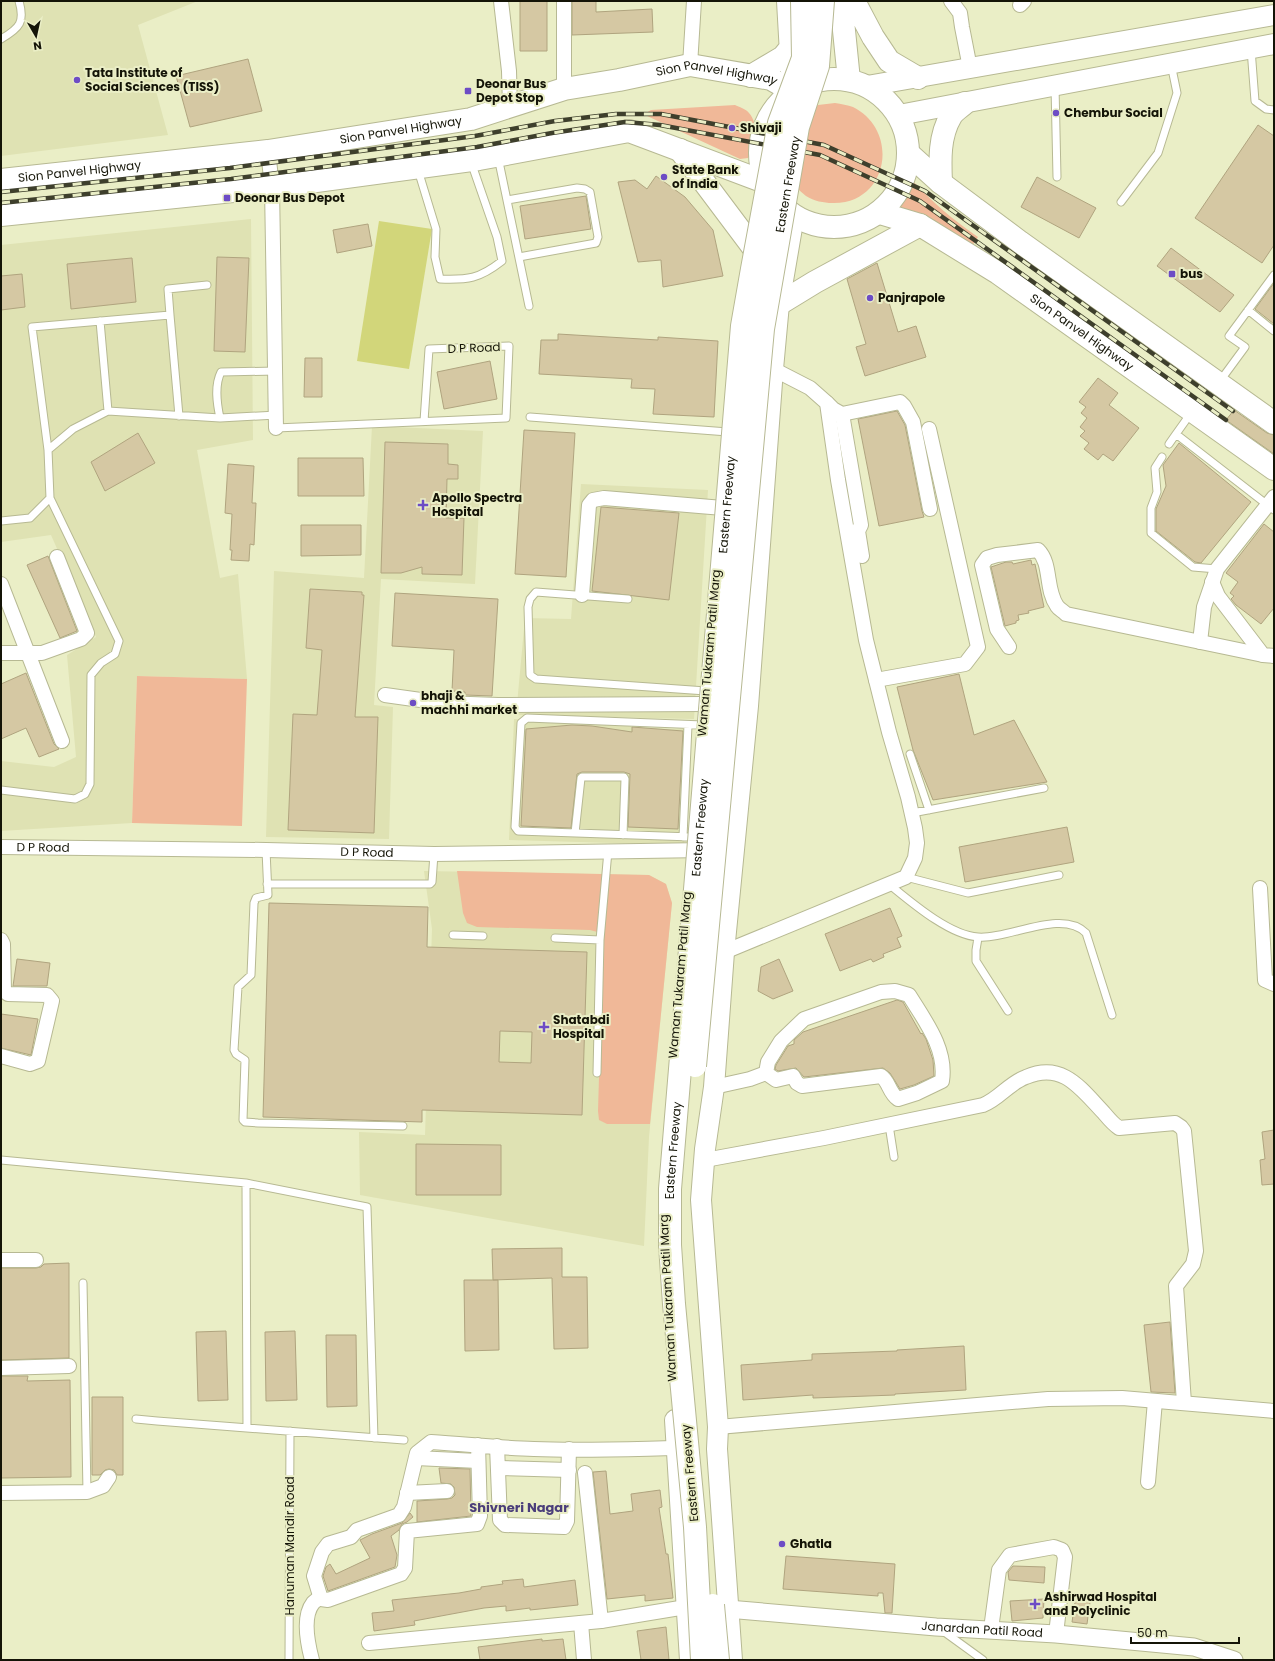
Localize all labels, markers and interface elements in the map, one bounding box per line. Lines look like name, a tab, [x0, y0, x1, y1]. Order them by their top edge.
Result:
north arrow	[16, 16, 56, 56]
text: N	[32, 37, 43, 54]
street label: Sion Panvel Highway	[654, 56, 781, 89]
place label: Tata Institute of Social Sciences (TISS)	[85, 64, 219, 95]
marker: Tata Institute of Social Sciences (TISS)	[72, 75, 82, 85]
place label: Deonar Bus Depot Stop	[476, 75, 547, 106]
marker: Deonar Bus Depot Stop	[463, 86, 473, 96]
place label: Chembur Social	[1064, 104, 1163, 121]
marker: Chembur Social	[1051, 108, 1061, 118]
street label: Sion Panvel Highway	[338, 112, 463, 148]
place label: Shivaji	[740, 119, 782, 136]
marker: Shivaji	[727, 123, 737, 133]
street label: Eastern Freeway	[771, 134, 804, 234]
street label: Sion Panvel Highway	[17, 156, 142, 186]
place label: State Bank of India	[672, 161, 739, 192]
marker: State Bank of India	[659, 172, 669, 182]
place label: Deonar Bus Depot	[235, 189, 345, 206]
marker: Deonar Bus Depot	[222, 193, 232, 203]
place label: bus	[1180, 265, 1203, 282]
marker: bus	[1167, 269, 1177, 279]
place label: Panjrapole	[878, 289, 946, 306]
street label: Sion Panvel Highway	[1027, 289, 1137, 375]
marker: Panjrapole	[865, 293, 875, 303]
street label: D P Road	[447, 338, 501, 357]
street label: Eastern Freeway	[714, 455, 739, 554]
place label: Apollo Spectra Hospital	[432, 489, 522, 520]
marker: Apollo Spectra Hospital	[417, 499, 429, 511]
street label: Waman Tukaram Patil Marg	[693, 569, 724, 737]
place label: bhaji & machhi market	[421, 687, 517, 718]
marker: bhaji & machhi market	[408, 698, 418, 708]
street label: Eastern Freeway	[687, 778, 712, 877]
street label: D P Road	[16, 838, 70, 856]
street label: D P Road	[340, 843, 394, 861]
street label: Waman Tukaram Patil Marg	[664, 891, 695, 1059]
place label: Shatabdi Hospital	[553, 1011, 609, 1042]
marker: Shatabdi Hospital	[538, 1021, 550, 1033]
street label: Eastern Freeway	[661, 1101, 685, 1199]
street label: Waman Tukaram Patil Marg	[655, 1214, 680, 1382]
street label: Eastern Freeway	[677, 1423, 702, 1523]
street label: Hanuman Mandir Road	[281, 1476, 298, 1616]
district label: Shivneri Nagar	[469, 1498, 569, 1517]
place label: Ghatla	[790, 1535, 832, 1552]
marker: Ghatla	[777, 1539, 787, 1549]
place label: Ashirwad Hospital and Polyclinic	[1044, 1588, 1157, 1619]
marker: Ashirwad Hospital and Polyclinic	[1029, 1598, 1041, 1610]
street label: Janardan Patil Road	[921, 1617, 1043, 1641]
scale bar	[1131, 1619, 1239, 1645]
text: 50 m	[1137, 1624, 1168, 1641]

